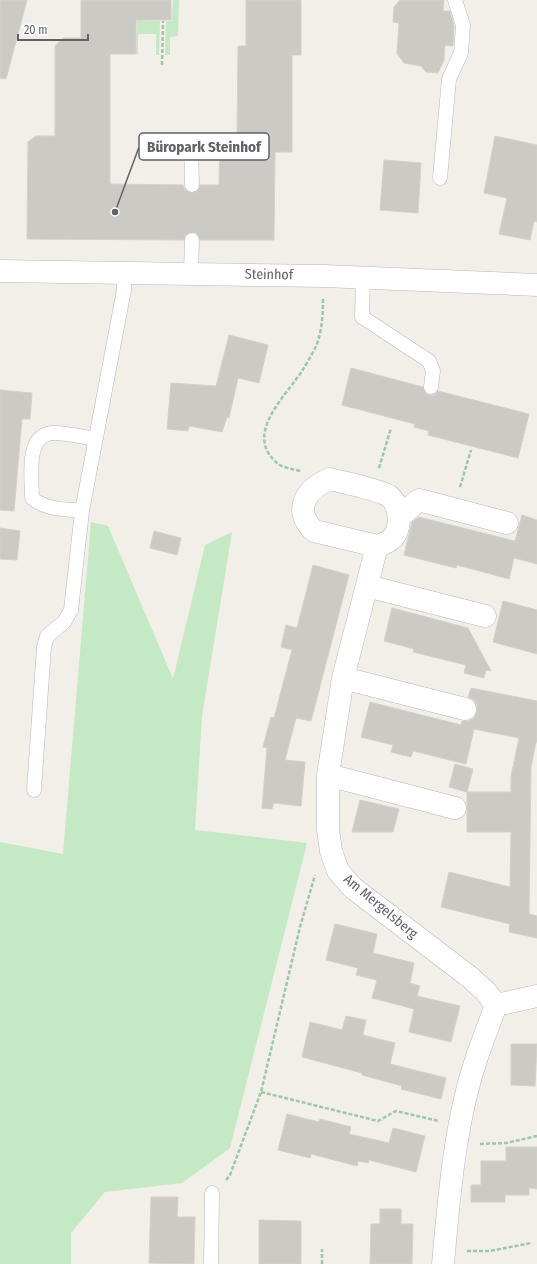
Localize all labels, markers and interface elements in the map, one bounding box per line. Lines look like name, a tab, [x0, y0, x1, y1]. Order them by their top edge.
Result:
scale bar	[18, 16, 88, 42]
text: 20 m	[24, 23, 48, 37]
callout: Büropark Steinhof	[139, 133, 269, 160]
text: Büropark Steinhof	[147, 138, 262, 156]
street label: Steinhof	[245, 266, 295, 283]
street label: Am Mergelsberg	[340, 870, 422, 943]

